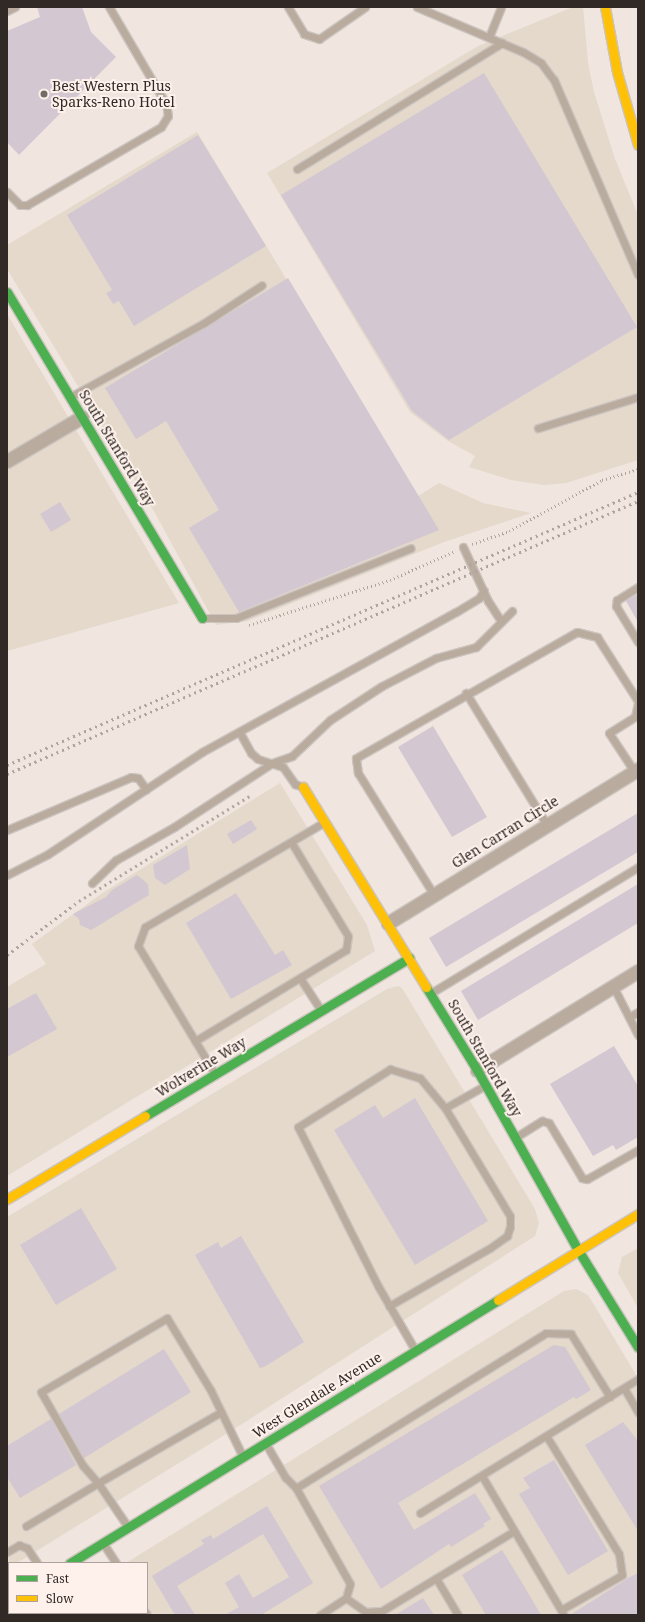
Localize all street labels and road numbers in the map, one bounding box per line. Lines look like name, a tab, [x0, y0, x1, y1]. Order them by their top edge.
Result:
street label: South Stanford Way	[76, 387, 158, 509]
street label: Glen Carran Circle	[448, 792, 562, 872]
street label: South Stanford Way	[445, 996, 525, 1120]
street label: Wolverine Way	[153, 1033, 249, 1101]
street label: West Glendale Avenue	[249, 1348, 385, 1442]

